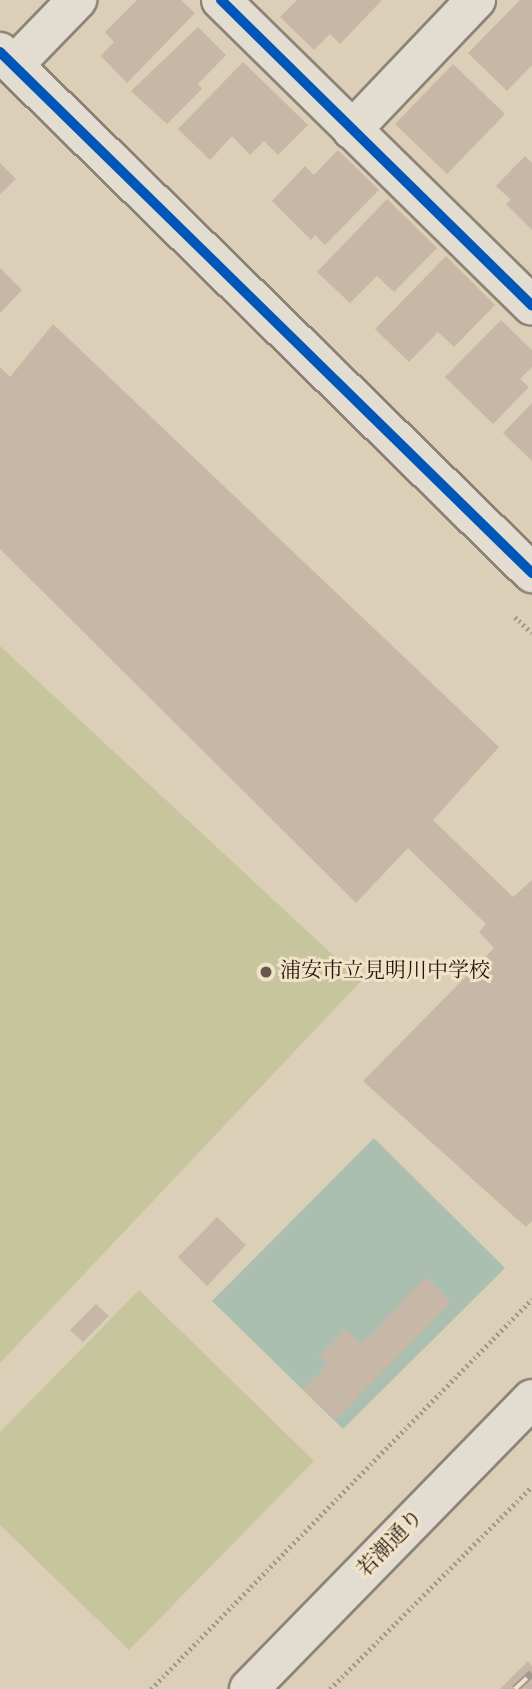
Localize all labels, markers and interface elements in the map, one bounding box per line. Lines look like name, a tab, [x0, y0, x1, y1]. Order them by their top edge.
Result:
place label: 浦安市立見明川中学校	[280, 959, 490, 985]
marker: 浦安市立見明川中学校	[258, 964, 274, 980]
street label: 若潮通り	[353, 1505, 429, 1583]

